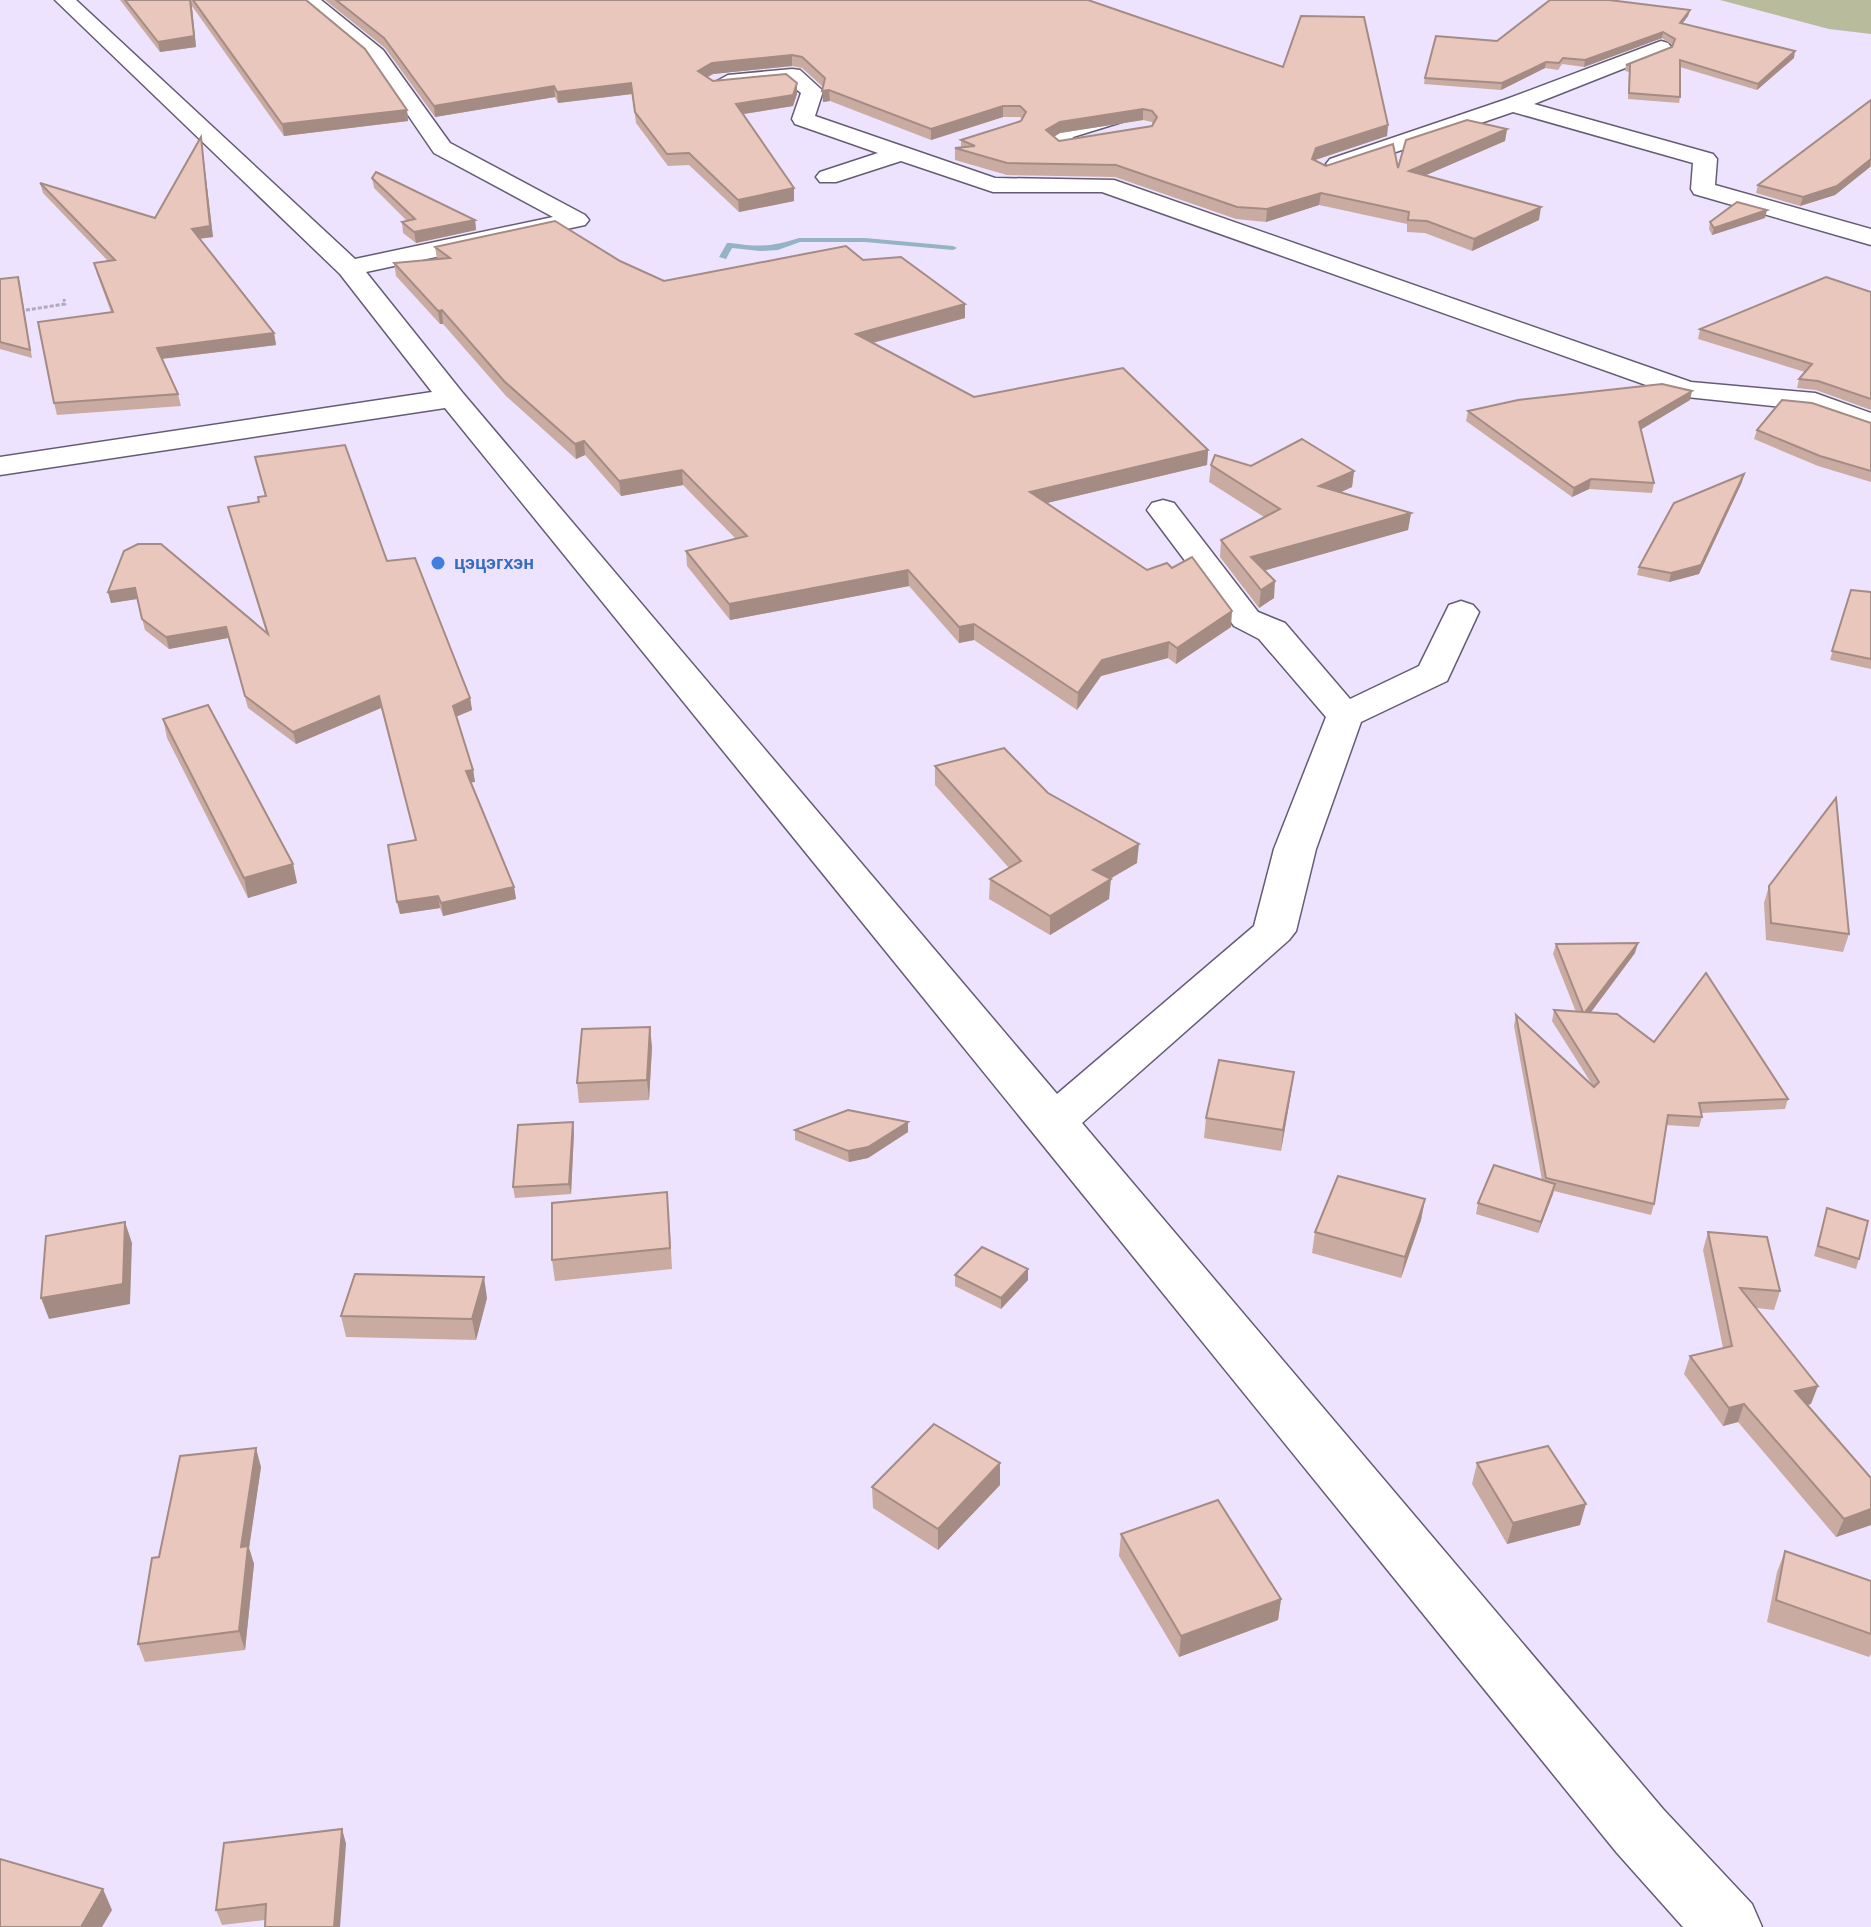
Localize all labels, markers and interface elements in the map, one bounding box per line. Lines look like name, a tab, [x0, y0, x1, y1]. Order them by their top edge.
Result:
place label: цэцэгхэн	[454, 553, 534, 573]
marker: цэцэгхэн	[429, 554, 447, 572]

